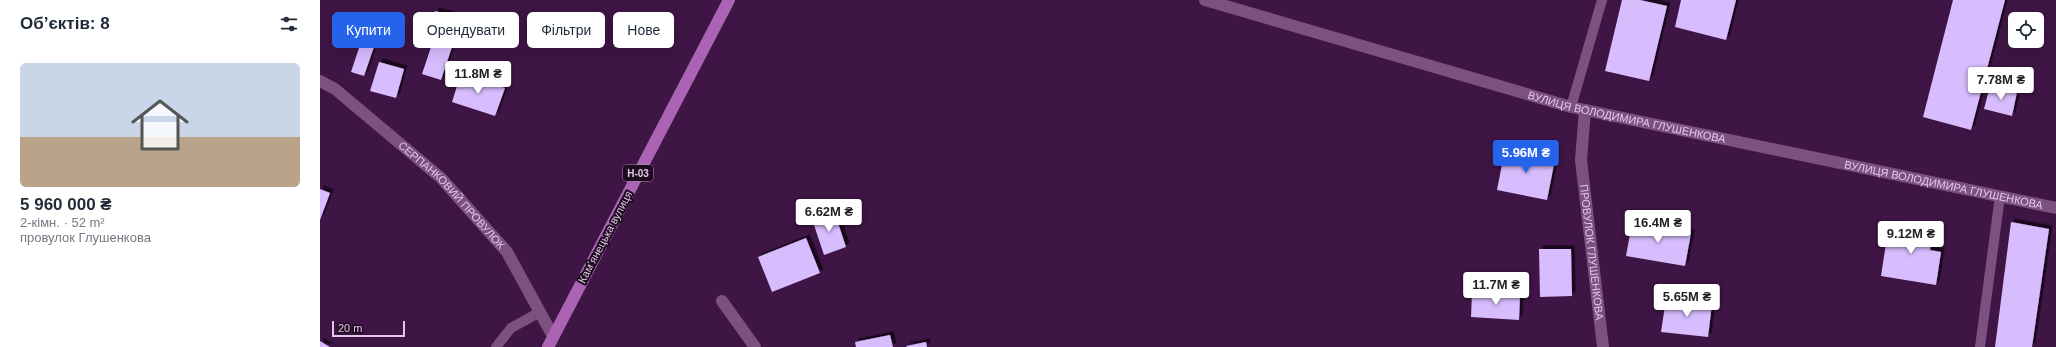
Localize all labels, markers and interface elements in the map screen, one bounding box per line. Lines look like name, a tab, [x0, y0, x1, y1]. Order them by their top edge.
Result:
chip: Купити	[332, 12, 405, 48]
chip: Орендувати	[413, 12, 519, 48]
chip: Фільтри	[527, 12, 605, 48]
chip: Нове	[613, 12, 674, 48]
map controls	[2008, 12, 2044, 48]
button: locate	[2008, 12, 2044, 48]
icon: filters	[278, 13, 300, 35]
text: Об’єктів: 8	[20, 14, 110, 33]
pin: 11.8M ₴	[441, 61, 515, 95]
text: 11.8M ₴	[454, 66, 502, 81]
pin: 7.78M ₴	[1964, 67, 2038, 101]
text: 7.78M ₴	[1977, 72, 2025, 87]
icon: home	[124, 89, 196, 161]
street label: ВУЛИЦЯ ВОЛОДИМИРА ГЛУШЕНКОВА	[1527, 89, 1727, 145]
street label: СЕРПАНКОВИЙ ПРОВУЛОК	[396, 139, 508, 252]
pin: 5.96M ₴	[1489, 140, 1563, 174]
text: 5.96M ₴	[1502, 145, 1550, 160]
street label: ВУЛИЦЯ ВОЛОДИМИРА ГЛУШЕНКОВА	[1843, 158, 2045, 211]
road number: Н-03	[623, 165, 653, 181]
street label: ПРОВУЛОК ГЛУШЕНКОВА	[1578, 184, 1606, 321]
street label: Камʼянецька вулиця	[576, 189, 634, 285]
text: 5 960 000 ₴	[20, 195, 112, 214]
pin: 6.62M ₴	[792, 199, 866, 233]
text: 6.62M ₴	[805, 204, 853, 219]
pin: 16.4M ₴	[1621, 210, 1695, 244]
text: 2-кімн. · 52 m²	[20, 215, 105, 230]
text: 16.4M ₴	[1634, 215, 1682, 230]
pin: 9.12M ₴	[1874, 221, 1948, 255]
text: 9.12M ₴	[1887, 226, 1935, 241]
text: провулок Глушенкова	[20, 230, 151, 245]
pin: 11.7M ₴	[1459, 272, 1533, 306]
text: 11.7M ₴	[1472, 277, 1520, 292]
pin: 5.65M ₴	[1650, 284, 1724, 318]
text: 5.65M ₴	[1663, 289, 1711, 304]
scale bar	[332, 319, 405, 338]
text: 20 m	[338, 322, 362, 334]

